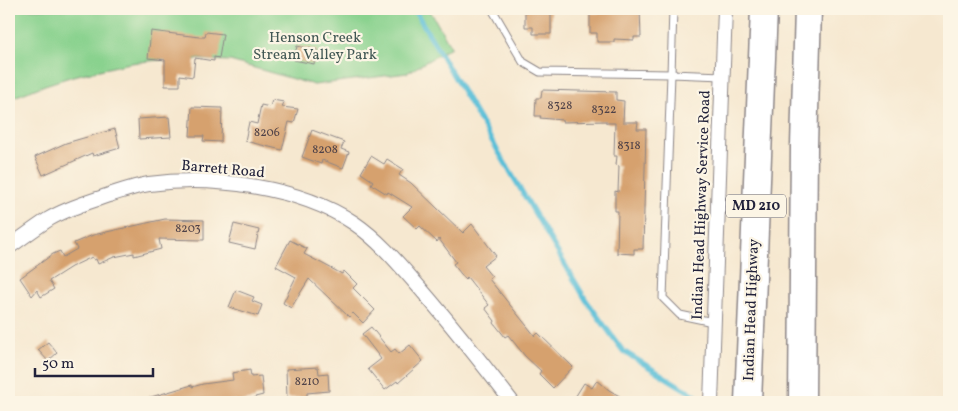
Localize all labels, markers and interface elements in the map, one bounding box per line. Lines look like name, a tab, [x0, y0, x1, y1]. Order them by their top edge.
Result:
park label: Henson Creek Stream Valley Park	[253, 28, 377, 66]
street label: Indian Head Highway Service Road	[687, 90, 717, 320]
house number: 8328	[548, 98, 572, 114]
house number: 8322	[591, 102, 617, 118]
house number: 8206	[254, 125, 280, 141]
house number: 8318	[617, 138, 641, 154]
house number: 8208	[312, 142, 338, 158]
street label: Barrett Road	[180, 156, 266, 184]
road number: MD 210	[726, 195, 786, 218]
house number: 8203	[175, 221, 201, 237]
street label: Indian Head Highway	[739, 238, 765, 382]
scale bar	[35, 346, 152, 378]
text: 50 m	[42, 354, 74, 375]
house number: 8210	[295, 374, 319, 390]

